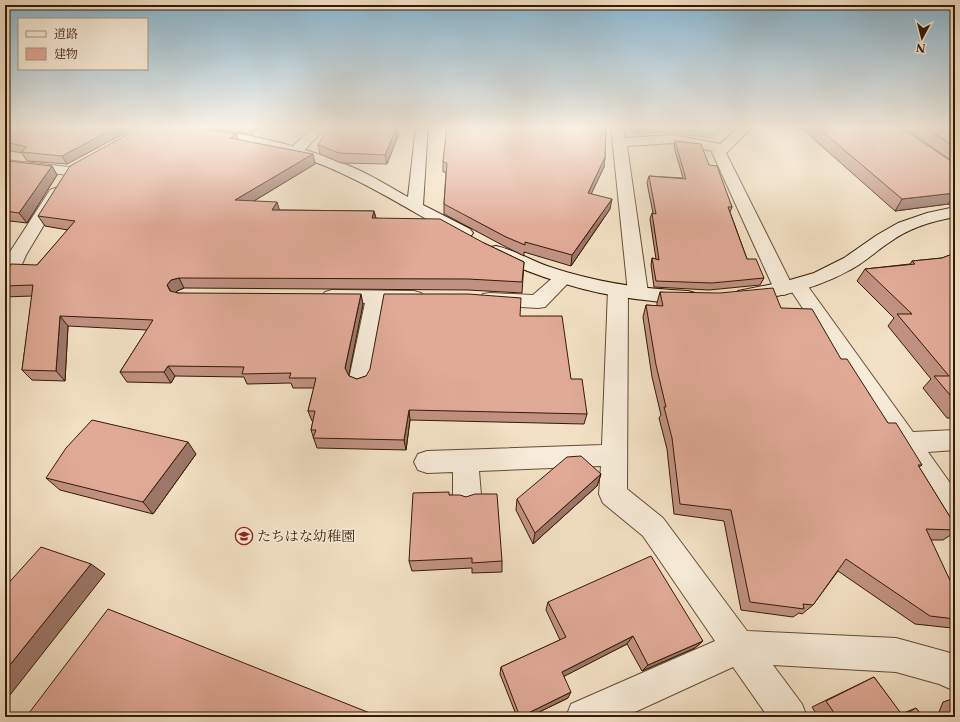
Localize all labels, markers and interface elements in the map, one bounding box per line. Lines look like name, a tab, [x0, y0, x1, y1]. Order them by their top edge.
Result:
legend	[18, 18, 148, 70]
north arrow	[902, 18, 942, 58]
text: 道路	[54, 26, 78, 41]
text: N	[915, 40, 926, 55]
text: 建物	[54, 46, 78, 61]
school or university icon: たちはな幼稚園	[234, 526, 254, 546]
place label: たちはな幼稚園	[257, 527, 355, 545]

